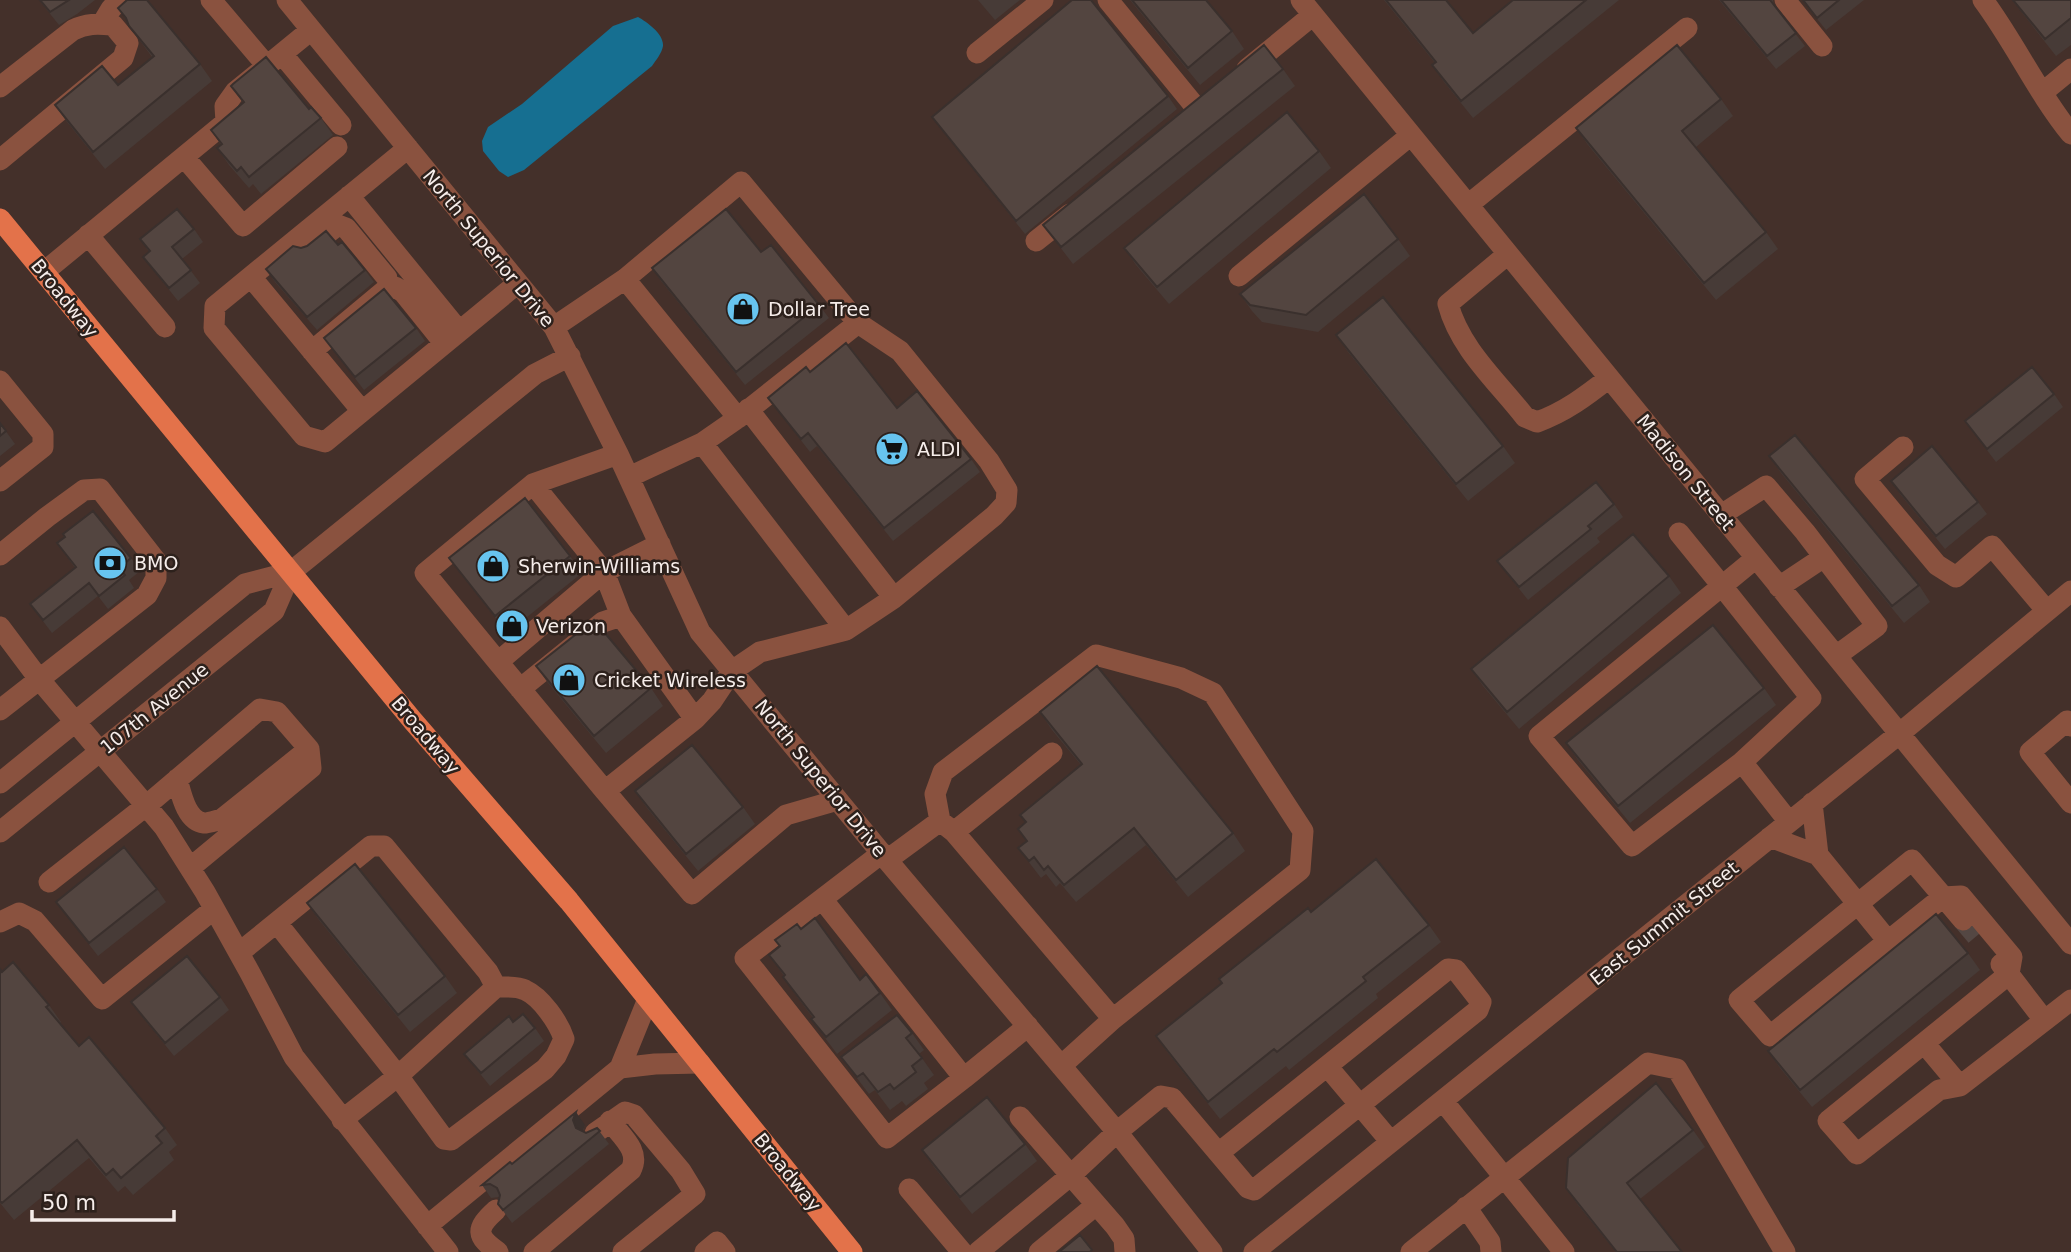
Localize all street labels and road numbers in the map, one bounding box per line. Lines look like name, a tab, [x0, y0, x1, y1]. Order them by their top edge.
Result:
street label: North Superior Drive	[419, 165, 559, 331]
street label: Broadway	[27, 254, 103, 342]
street label: Madison Street	[1633, 410, 1739, 534]
street label: 107th Avenue	[96, 658, 212, 758]
street label: Broadway	[387, 692, 465, 778]
street label: North Superior Drive	[751, 695, 891, 861]
street label: East Summit Street	[1585, 856, 1743, 990]
street label: Broadway	[750, 1128, 826, 1216]

